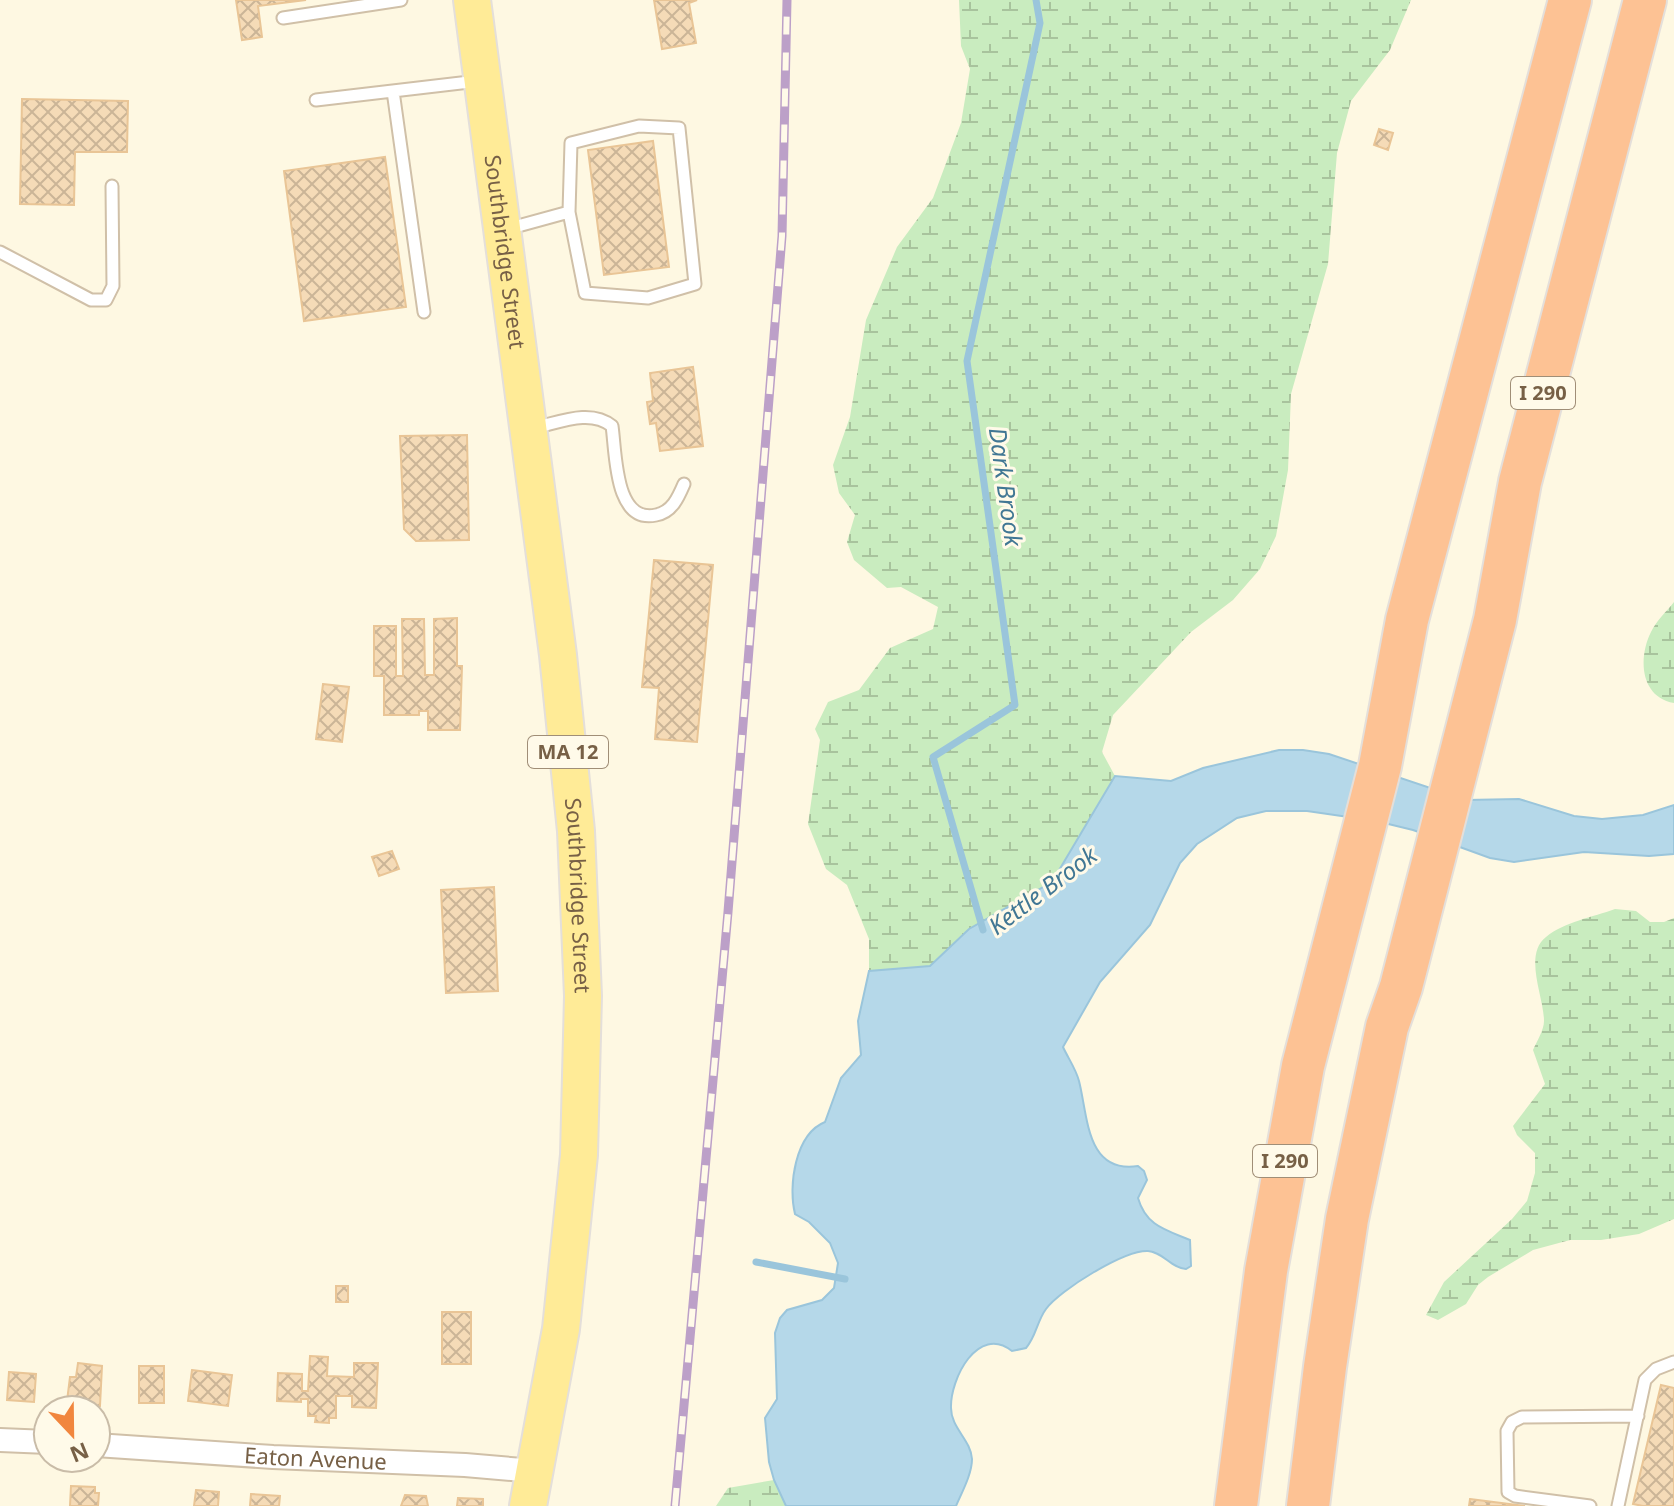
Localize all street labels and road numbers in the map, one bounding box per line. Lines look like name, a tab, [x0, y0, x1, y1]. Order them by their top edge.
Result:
street label: Southbridge Street	[478, 153, 534, 351]
road number: I 290	[1511, 377, 1575, 409]
road number: MA 12	[528, 736, 608, 768]
street label: Southbridge Street	[559, 796, 599, 994]
road number: I 290	[1253, 1145, 1317, 1177]
street label: Eaton Avenue	[243, 1439, 387, 1476]

